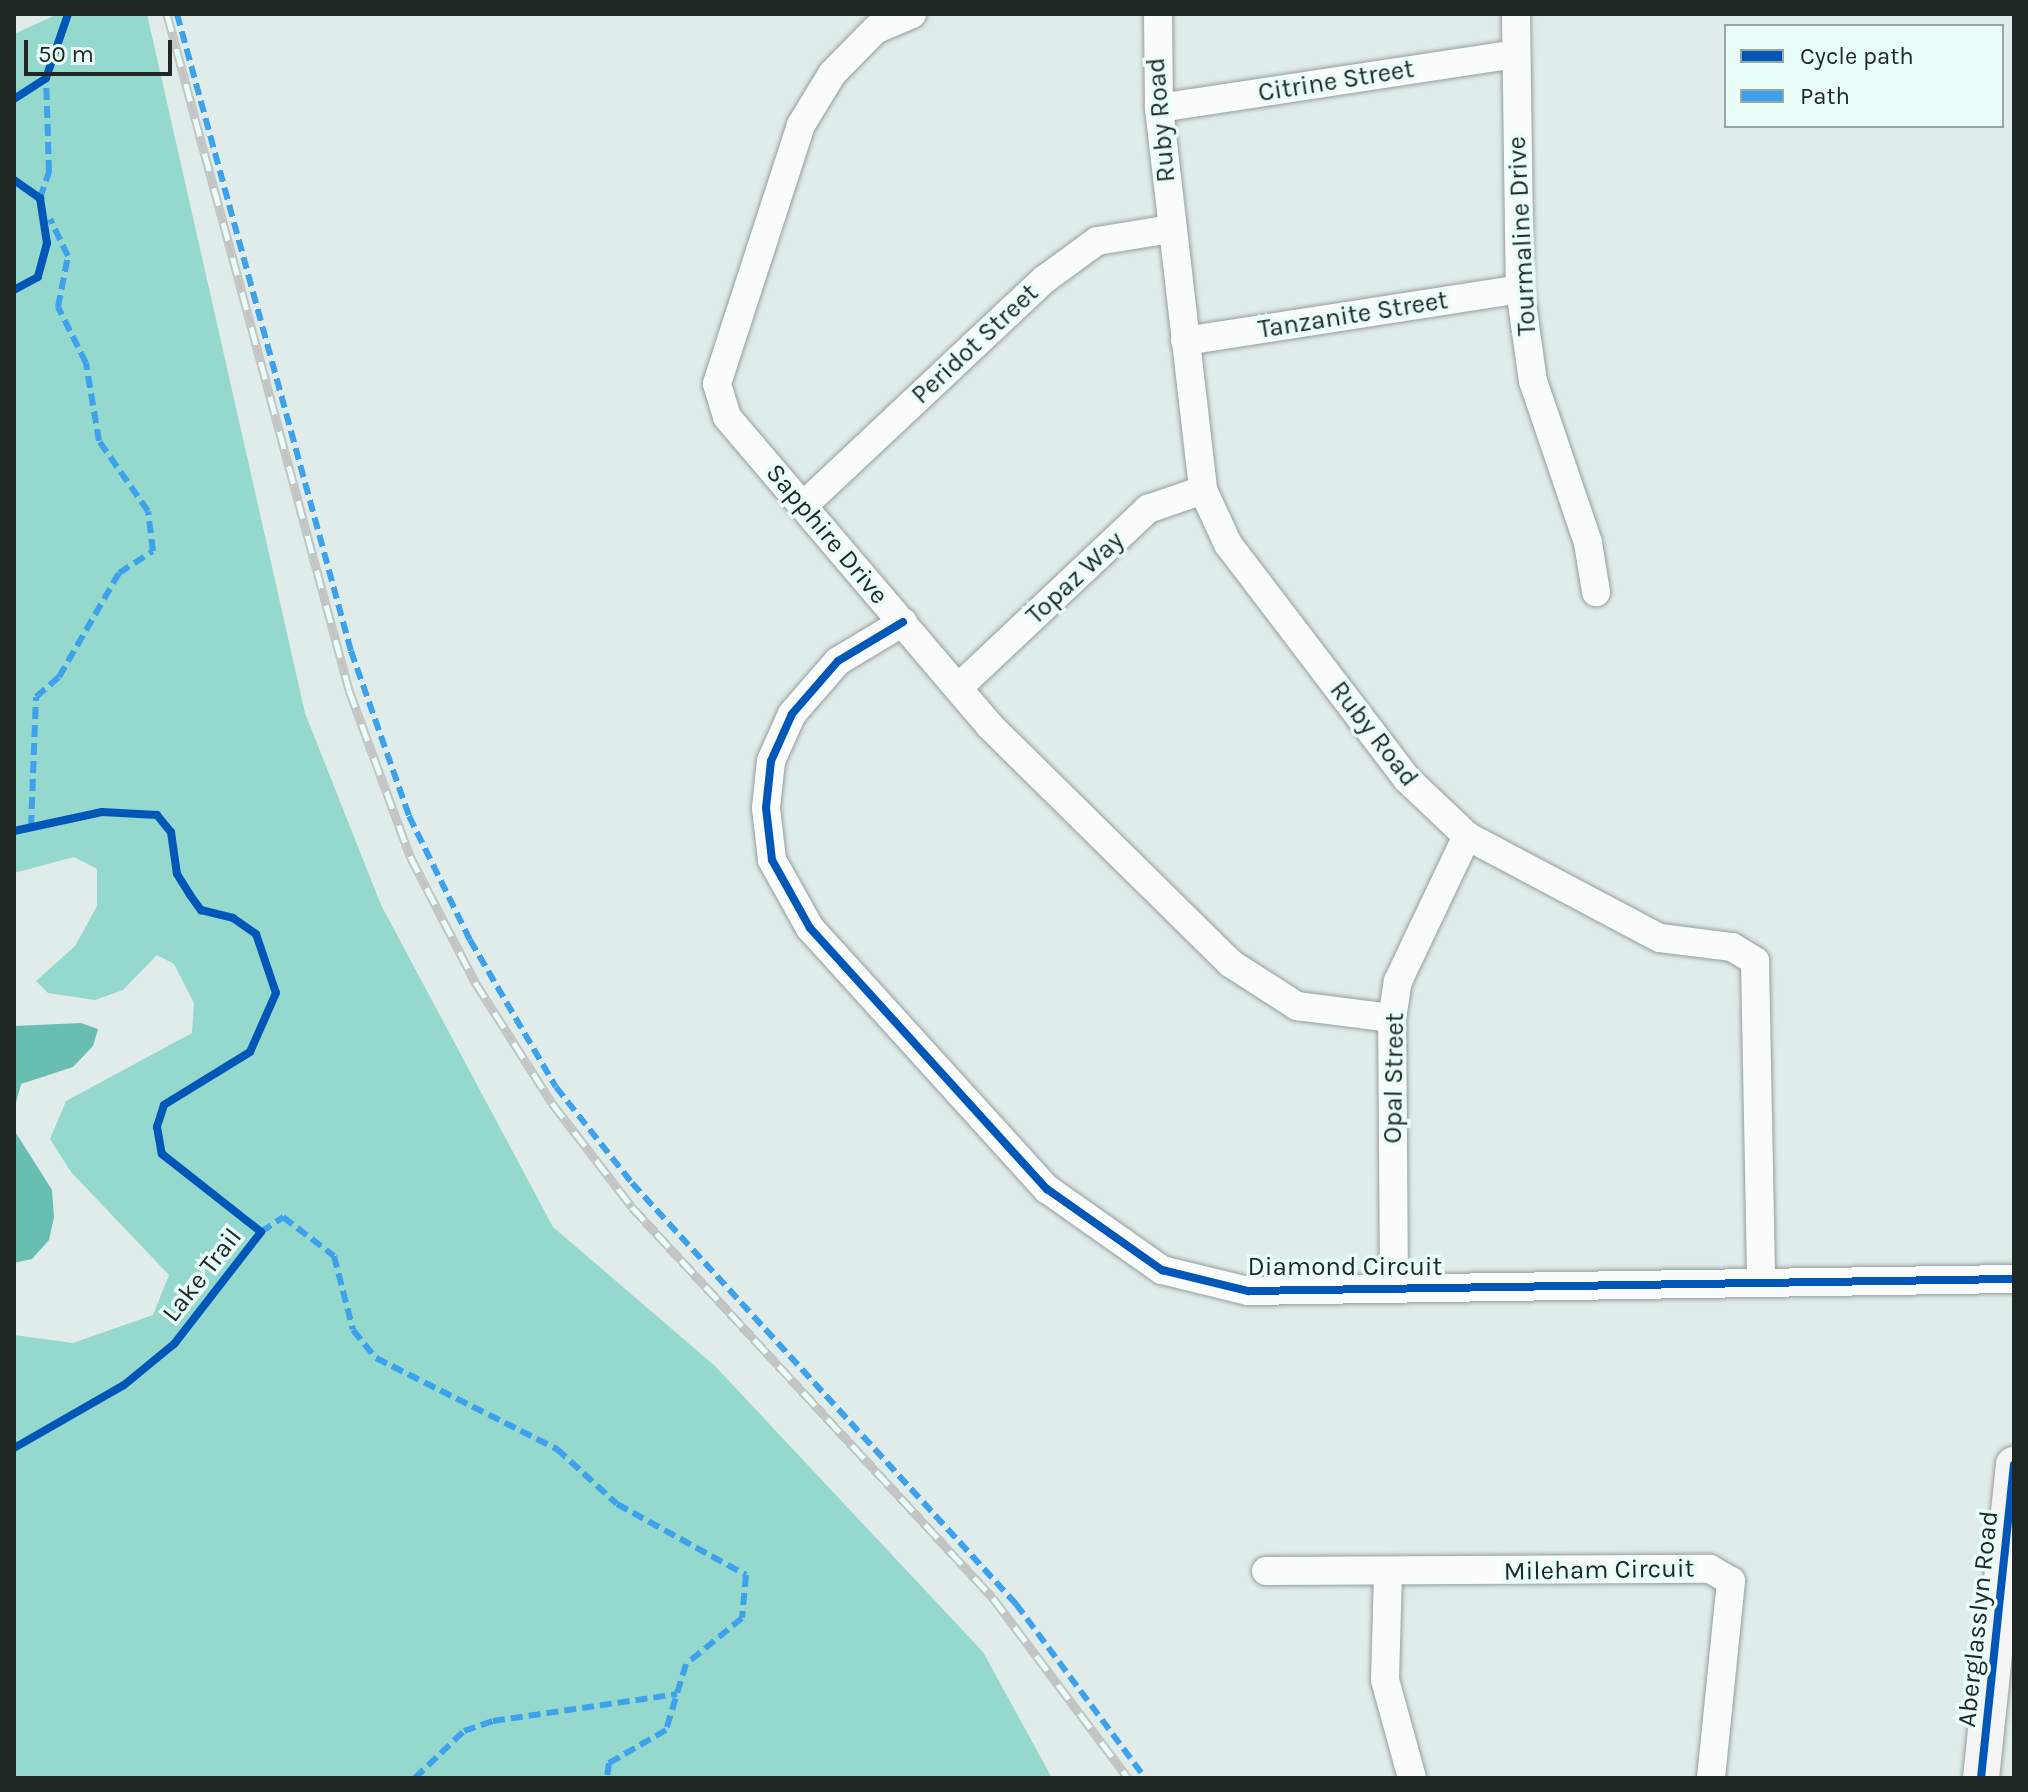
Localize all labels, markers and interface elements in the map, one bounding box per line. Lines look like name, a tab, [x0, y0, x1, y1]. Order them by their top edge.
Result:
scale bar	[28, 24, 176, 74]
legend	[1724, 24, 2004, 128]
text: 50 m	[38, 40, 94, 68]
text: Cycle path	[1800, 42, 1914, 70]
street label: Citrine Street	[1256, 53, 1416, 109]
street label: Ruby Road	[1140, 56, 1182, 184]
text: Path	[1800, 82, 1850, 110]
street label: Tourmaline Drive	[1501, 135, 1543, 337]
street label: Peridot Street	[905, 277, 1045, 411]
street label: Tanzanite Street	[1256, 285, 1450, 345]
street label: Sapphire Drive	[759, 458, 895, 610]
street label: Topaz Way	[1020, 525, 1130, 631]
street label: Ruby Road	[1323, 675, 1425, 793]
street label: Opal Street	[1377, 1012, 1411, 1144]
street label: Lake Trail	[156, 1222, 248, 1328]
street label: Diamond Circuit	[1248, 1251, 1442, 1283]
street label: Aberglasslyn Road	[1951, 1509, 2005, 1729]
street label: Mileham Circuit	[1503, 1553, 1695, 1587]

